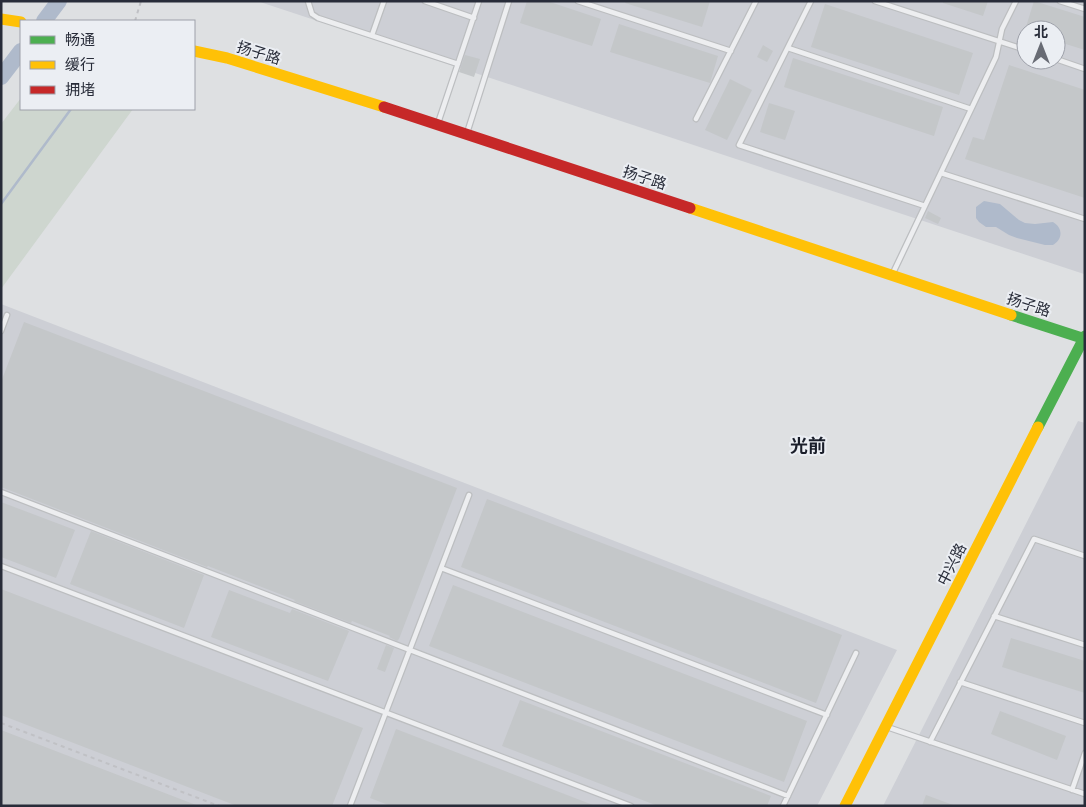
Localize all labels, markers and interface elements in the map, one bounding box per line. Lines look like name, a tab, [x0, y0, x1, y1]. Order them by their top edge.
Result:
legend	[20, 20, 195, 110]
north arrow	[1016, 20, 1066, 70]
text: 北	[1034, 23, 1048, 40]
text: 畅通	[65, 30, 95, 48]
street label: 扬子路	[235, 37, 283, 67]
text: 缓行	[65, 55, 95, 73]
text: 拥堵	[65, 80, 95, 98]
street label: 扬子路	[621, 161, 669, 193]
street label: 扬子路	[1005, 288, 1053, 320]
district label: 光前	[790, 434, 826, 456]
street label: 中兴路	[933, 540, 969, 588]

